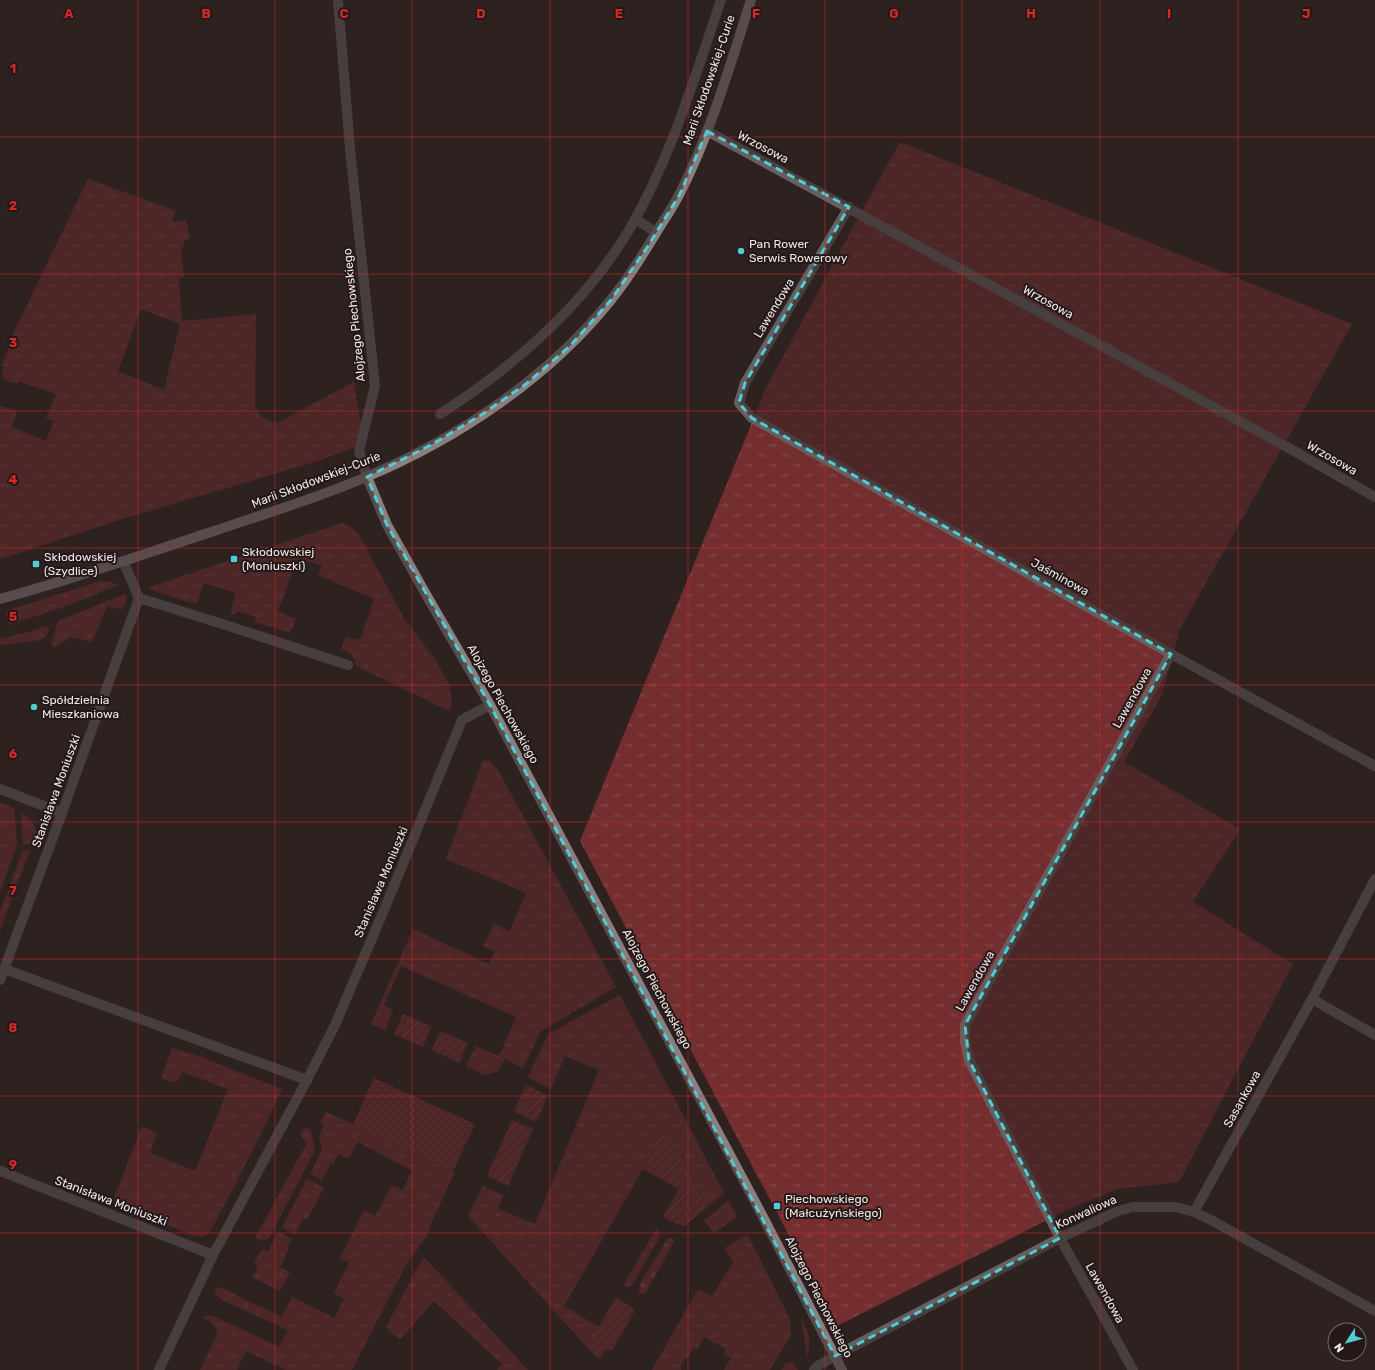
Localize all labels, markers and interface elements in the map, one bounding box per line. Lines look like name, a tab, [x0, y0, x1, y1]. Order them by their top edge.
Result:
text: A	[64, 6, 74, 21]
text: B	[201, 6, 211, 21]
text: C	[339, 6, 349, 21]
text: D	[476, 6, 486, 21]
text: E	[615, 6, 623, 21]
text: F	[752, 6, 760, 21]
text: G	[889, 6, 899, 21]
text: H	[1026, 6, 1036, 21]
text: I	[1167, 6, 1171, 21]
text: J	[1302, 6, 1310, 21]
street label: Marii Skłodowskiej-Curie	[680, 13, 738, 147]
text: 1	[10, 61, 16, 76]
street label: Wrzosowa	[735, 128, 791, 166]
text: 2	[9, 198, 17, 213]
place label: Pan Rower Serwis Rowerowy	[749, 237, 848, 265]
marker: Pan Rower Serwis Rowerowy	[736, 246, 746, 256]
street label: Alojzego Piechowskiego	[340, 247, 368, 382]
street label: Lawendowa	[751, 276, 797, 340]
street label: Wrzosowa	[1020, 282, 1076, 322]
text: 3	[9, 335, 18, 350]
street label: Wrzosowa	[1304, 438, 1360, 478]
street label: Marii Skłodowskiej-Curie	[250, 449, 383, 511]
text: 4	[9, 472, 18, 487]
place label: Skłodowskiej (Moniuszki)	[242, 545, 314, 573]
place label: Skłodowskiej (Szydlice)	[44, 550, 116, 578]
marker: Skłodowskiej (Moniuszki)	[229, 554, 239, 564]
street label: Jaśminowa	[1029, 555, 1091, 599]
marker: Skłodowskiej (Szydlice)	[31, 559, 41, 569]
text: 5	[9, 609, 17, 624]
street label: Alojzego Piechowskiego	[464, 642, 542, 766]
street label: Lawendowa	[1110, 665, 1154, 731]
place label: Spółdzielnia Mieszkaniowa	[42, 693, 119, 721]
marker: Spółdzielnia Mieszkaniowa	[29, 702, 39, 712]
street label: Stanisława Moniuszki	[29, 733, 83, 849]
text: 6	[9, 746, 18, 761]
street label: Stanisława Moniuszki	[351, 824, 411, 940]
text: 7	[9, 883, 17, 898]
street label: Alojzego Piechowskiego	[619, 927, 695, 1052]
street label: Lawendowa	[953, 948, 997, 1014]
text: 8	[9, 1020, 18, 1035]
street label: Sasankowa	[1221, 1068, 1263, 1130]
text: 9	[9, 1157, 17, 1172]
street label: Stanisława Moniuszki	[53, 1173, 169, 1229]
place label: Piechowskiego (Małcużyńskiego)	[785, 1192, 882, 1220]
street label: Konwaliowa	[1053, 1192, 1119, 1232]
marker: Piechowskiego (Małcużyńskiego)	[772, 1201, 782, 1211]
street label: Alojzego Piechowskiego	[782, 1234, 856, 1360]
street label: Lawendowa	[1083, 1260, 1127, 1326]
north arrow	[1327, 1322, 1367, 1362]
text: N	[1332, 1340, 1347, 1355]

